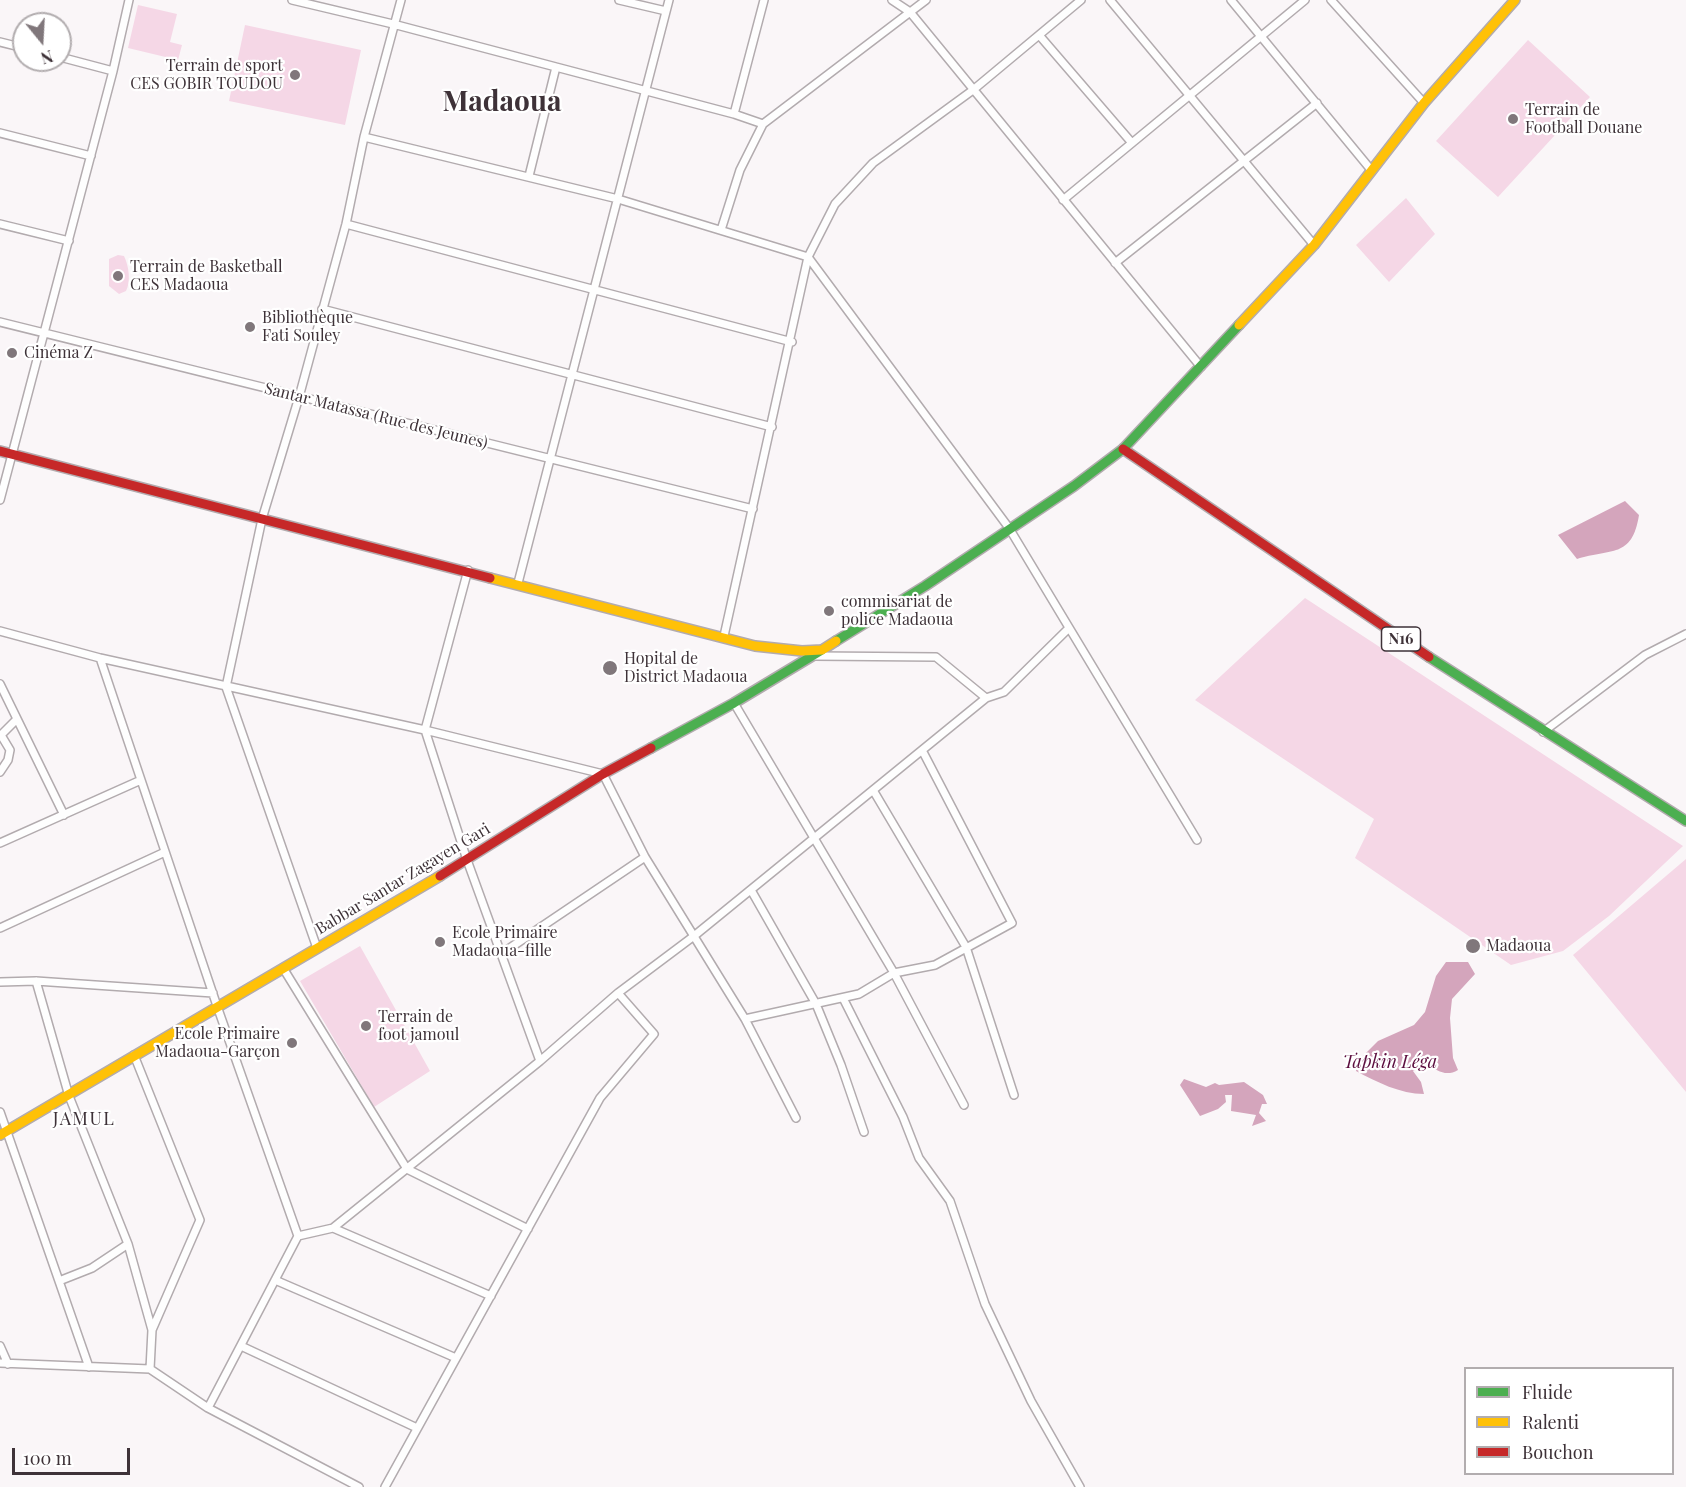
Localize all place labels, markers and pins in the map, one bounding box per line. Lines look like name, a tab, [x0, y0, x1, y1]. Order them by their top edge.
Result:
place label: Terrain de sport CES GOBIR TOUDOU	[130, 56, 283, 94]
marker: Terrain de sport CES GOBIR TOUDOU	[288, 68, 302, 82]
place label: Terrain de Football Douane	[1525, 100, 1642, 138]
marker: Terrain de Football Douane	[1506, 112, 1520, 126]
place label: Terrain de Basketball CES Madaoua	[130, 257, 282, 295]
marker: Terrain de Basketball CES Madaoua	[111, 269, 125, 283]
place label: Bibliothèque Fati Souley	[262, 308, 353, 346]
marker: Bibliothèque Fati Souley	[243, 320, 257, 334]
place label: Cinéma Z	[24, 343, 93, 363]
marker: Cinéma Z	[5, 346, 19, 360]
place label: commisariat de police Madaoua	[841, 592, 953, 630]
marker: commisariat de police Madaoua	[822, 604, 836, 618]
place label: Hopital de District Madaoua	[624, 649, 747, 687]
marker: Hopital de District Madaoua	[601, 659, 619, 677]
place label: Ecole Primaire Madaoua-fille	[452, 923, 558, 961]
marker: Ecole Primaire Madaoua-fille	[433, 935, 447, 949]
place label: Madaoua	[1486, 936, 1551, 956]
marker: Madaoua	[1464, 937, 1482, 955]
place label: Terrain de foot jamoul	[378, 1007, 459, 1045]
marker: Terrain de foot jamoul	[359, 1019, 373, 1033]
place label: Ecole Primaire Madaoua-Garçon	[155, 1024, 280, 1062]
marker: Ecole Primaire Madaoua-Garçon	[285, 1036, 299, 1050]

